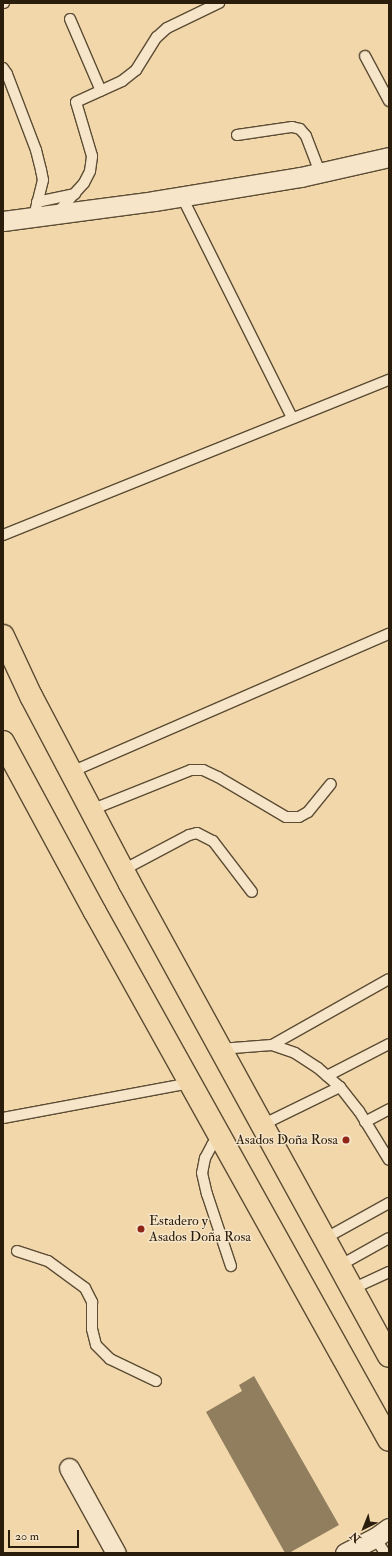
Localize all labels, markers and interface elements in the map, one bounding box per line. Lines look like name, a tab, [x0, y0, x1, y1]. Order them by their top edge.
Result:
place label: Asados Doña Rosa	[236, 1132, 338, 1148]
marker: Asados Doña Rosa	[341, 1135, 351, 1145]
place label: Estadero y Asados Doña Rosa	[149, 1213, 251, 1246]
marker: Estadero y Asados Doña Rosa	[136, 1224, 146, 1234]
north arrow	[344, 1508, 384, 1548]
scale bar	[10, 1522, 81, 1548]
text: 20 m	[15, 1529, 39, 1544]
text: N	[347, 1529, 364, 1545]

